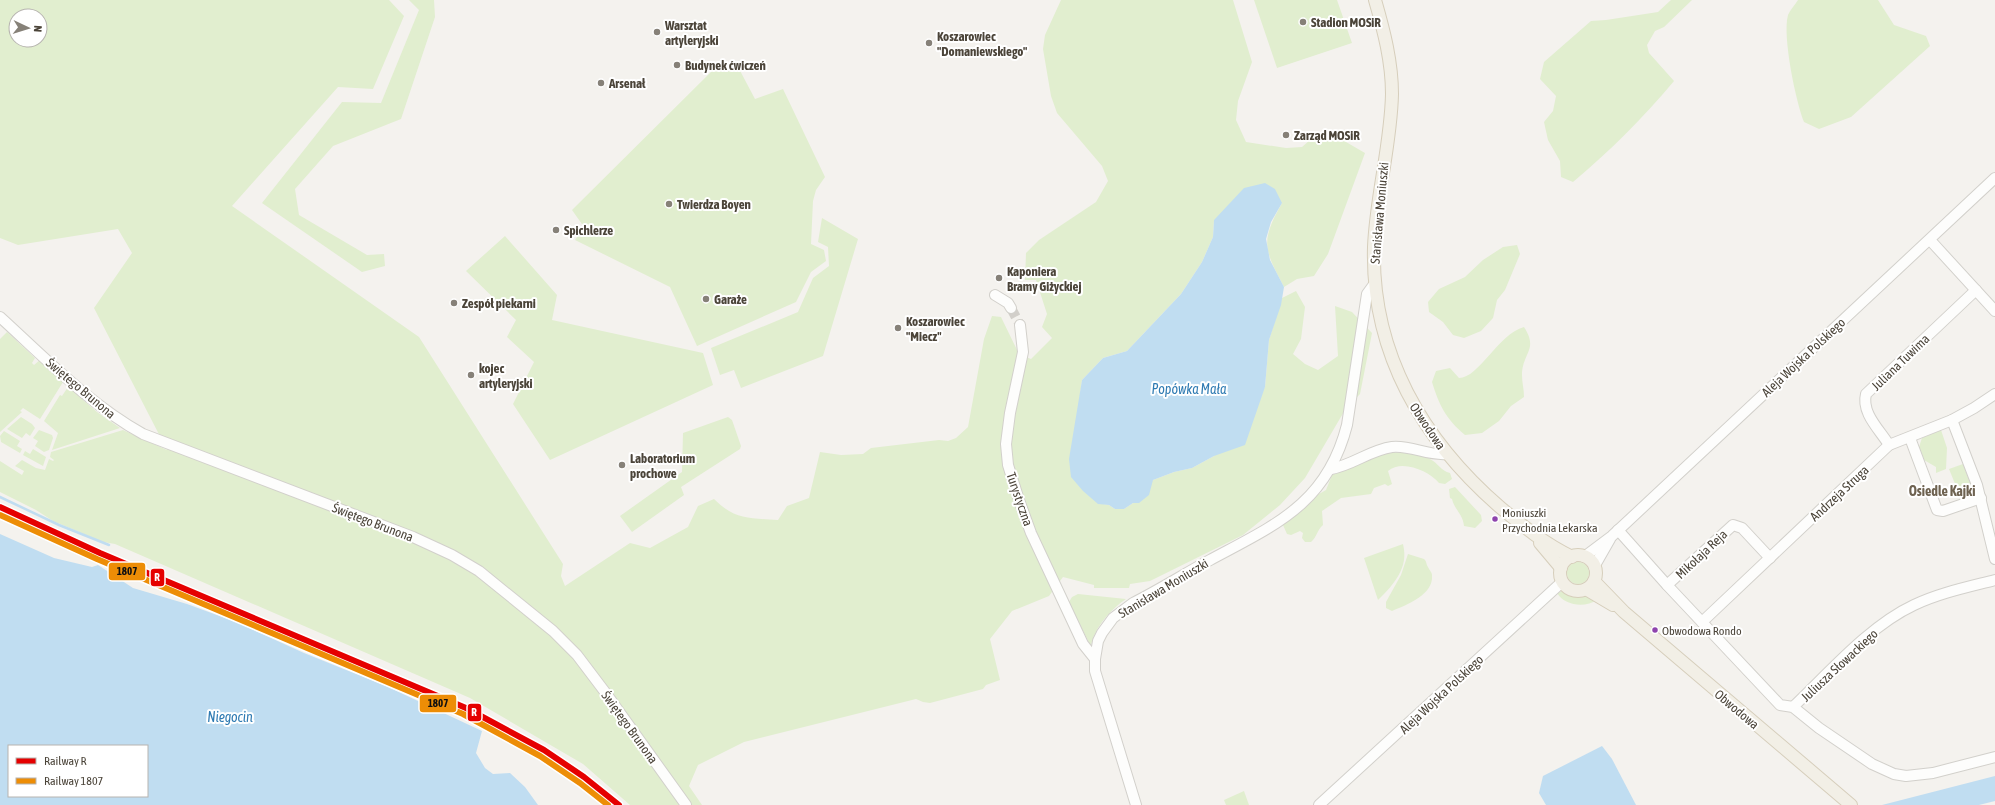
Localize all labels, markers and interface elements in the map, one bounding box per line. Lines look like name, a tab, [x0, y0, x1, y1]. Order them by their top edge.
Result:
north arrow	[8, 8, 48, 48]
place label: Stadion MOSiR	[1311, 15, 1381, 30]
marker: Stadion MOSiR	[1298, 17, 1308, 27]
place label: Warsztat artyleryjski	[664, 18, 718, 48]
text: N	[32, 25, 44, 32]
marker: Warsztat artyleryjski	[652, 27, 662, 37]
place label: Koszarowiec "Domaniewskiego"	[937, 29, 1028, 59]
marker: Koszarowiec "Domaniewskiego"	[924, 38, 934, 48]
place label: Budynek ćwiczeń	[685, 58, 766, 73]
marker: Budynek ćwiczeń	[672, 60, 682, 70]
place label: Arsenał	[608, 76, 646, 91]
marker: Arsenał	[596, 78, 606, 88]
place label: Zarząd MOSiR	[1294, 128, 1360, 143]
marker: Zarząd MOSiR	[1281, 130, 1291, 140]
street label: Stanisława Moniuszki	[1368, 162, 1391, 265]
place label: Twierdza Boyen	[677, 197, 751, 212]
marker: Twierdza Boyen	[664, 199, 674, 209]
place label: Spichlerze	[564, 223, 613, 238]
marker: Spichlerze	[551, 225, 561, 235]
place label: Kaponiera Bramy Giżyckiej	[1007, 264, 1081, 294]
marker: Kaponiera Bramy Giżyckiej	[994, 273, 1004, 283]
place label: Garaże	[714, 292, 747, 307]
marker: Garaże	[701, 294, 711, 304]
place label: Zespół piekarni	[462, 296, 536, 311]
marker: Zespół piekarni	[449, 298, 459, 308]
place label: Koszarowiec "Miecz"	[906, 314, 965, 344]
street label: Aleja Wojska Polskiego	[1758, 315, 1848, 400]
marker: Koszarowiec "Miecz"	[893, 323, 903, 333]
street label: Juliana Tuwima	[1868, 331, 1932, 394]
street label: Świętego Brunona	[43, 355, 118, 422]
place label: kojec artyleryjski	[479, 361, 532, 391]
marker: kojec artyleryjski	[466, 370, 476, 380]
water label: Popówka Mała	[1152, 381, 1227, 397]
street label: Obwodowa	[1406, 400, 1449, 453]
place label: Laboratorium prochowe	[630, 451, 695, 481]
marker: Laboratorium prochowe	[617, 460, 627, 470]
street label: Andrzeja Struga	[1807, 462, 1872, 524]
street label: Turystyczna	[1003, 470, 1036, 528]
district label: Osiedle Kajki	[1909, 483, 1975, 499]
street label: Świętego Brunona	[330, 500, 416, 545]
place label: Moniuszki Przychodnia Lekarska	[1502, 506, 1598, 535]
marker: Moniuszki Przychodnia Lekarska	[1490, 514, 1500, 524]
street label: Mikołaja Reja	[1672, 527, 1730, 582]
street label: Stanisława Moniuszki	[1116, 556, 1211, 621]
line badge: 1807	[108, 562, 146, 581]
text: 1807	[117, 565, 137, 577]
line badge: R	[150, 568, 165, 587]
text: R	[154, 571, 160, 583]
place label: Obwodowa Rondo	[1662, 624, 1742, 638]
marker: Obwodowa Rondo	[1650, 625, 1660, 635]
street label: Juliusza Słowackiego	[1798, 626, 1881, 705]
street label: Aleja Wojska Polskiego	[1396, 652, 1486, 737]
street label: Obwodowa	[1711, 687, 1762, 732]
street label: Świętego Brunona	[598, 688, 661, 766]
line badge: 1807	[419, 694, 457, 713]
text: 1807	[428, 697, 448, 709]
line badge: R	[467, 703, 482, 722]
text: R	[471, 706, 477, 718]
water label: Niegocin	[207, 709, 253, 725]
legend	[8, 745, 148, 797]
text: Railway R	[44, 754, 87, 768]
text: Railway 1807	[44, 774, 104, 788]

